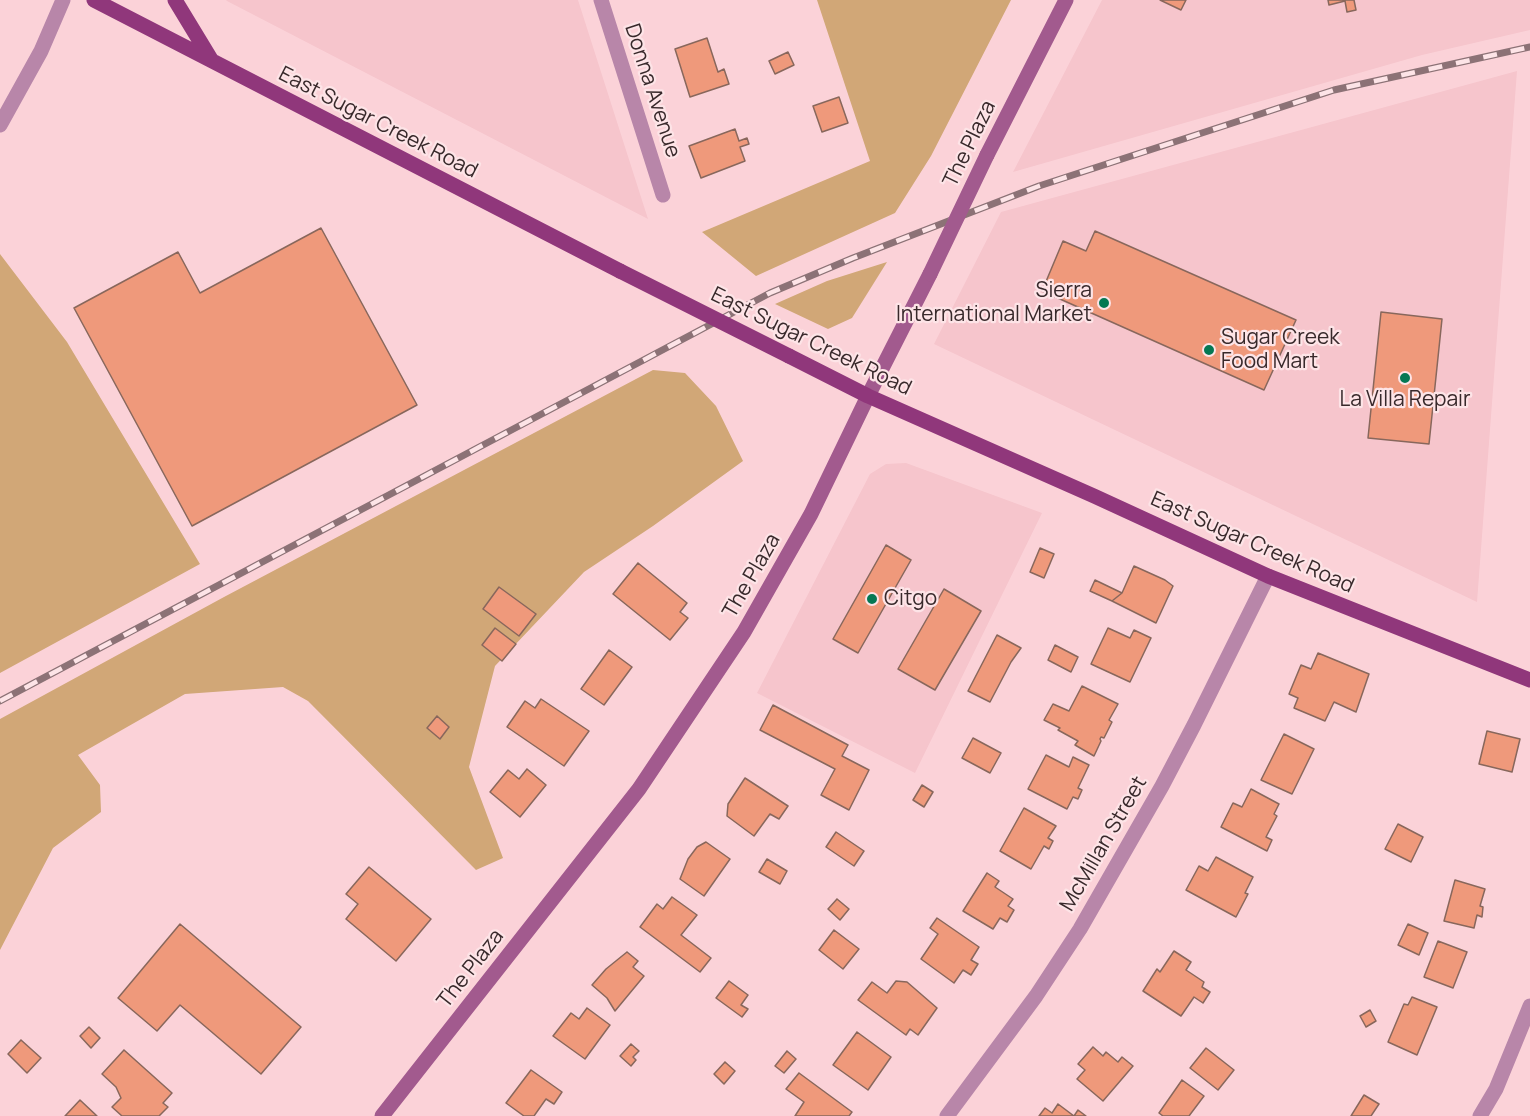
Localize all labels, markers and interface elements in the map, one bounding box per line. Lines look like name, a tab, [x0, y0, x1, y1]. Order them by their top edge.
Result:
street label: Donna Avenue	[619, 21, 685, 161]
street label: East Sugar Creek Road	[274, 62, 482, 184]
street label: The Plaza	[938, 97, 1002, 191]
place label: Sierra International Market	[896, 278, 1092, 328]
street label: East Sugar Creek Road	[707, 282, 915, 402]
marker: Sierra International Market	[1097, 296, 1111, 310]
place label: Sugar Creek Food Mart	[1221, 325, 1340, 375]
marker: Sugar Creek Food Mart	[1202, 343, 1216, 357]
marker: La Villa Repair	[1398, 371, 1412, 385]
place label: La Villa Repair	[1339, 387, 1471, 413]
street label: East Sugar Creek Road	[1146, 487, 1358, 599]
street label: The Plaza	[718, 529, 786, 623]
place label: Citgo	[884, 586, 937, 612]
marker: Citgo	[865, 592, 879, 606]
street label: McMillan Street	[1055, 772, 1153, 916]
street label: The Plaza	[432, 925, 510, 1013]

